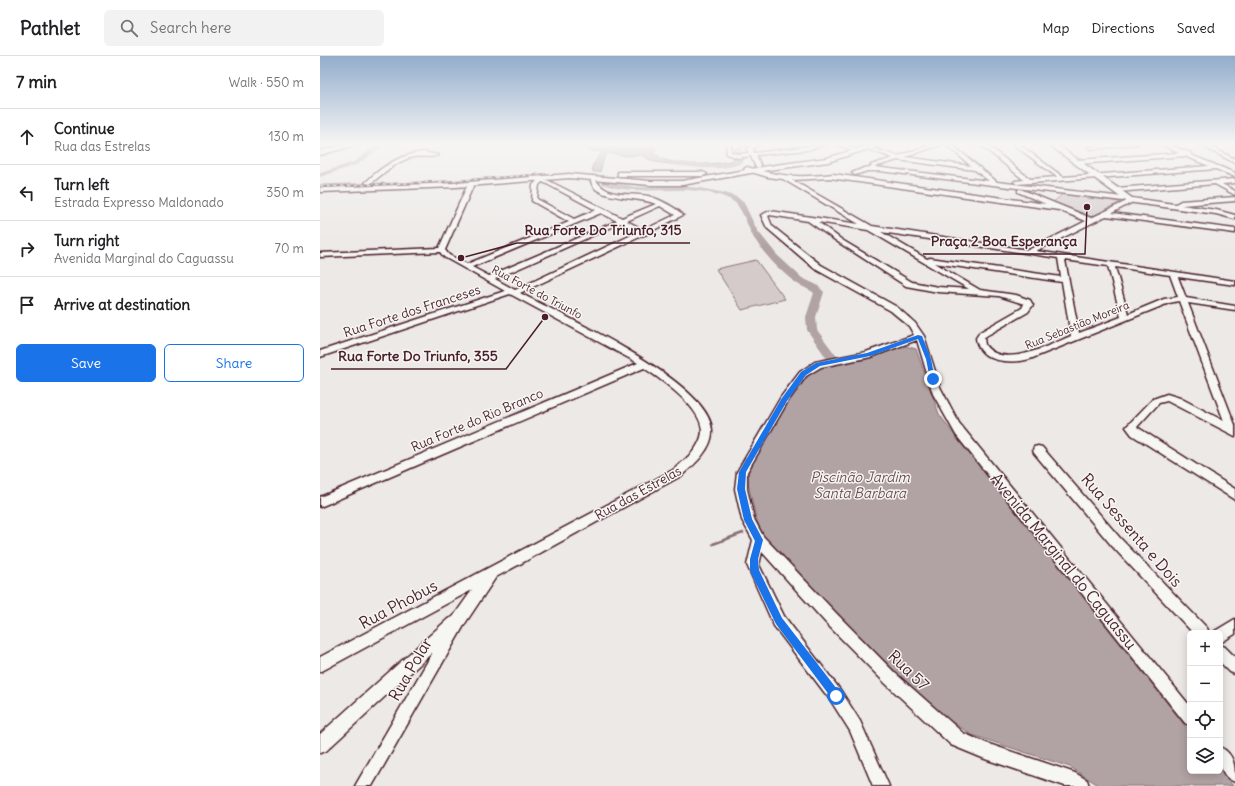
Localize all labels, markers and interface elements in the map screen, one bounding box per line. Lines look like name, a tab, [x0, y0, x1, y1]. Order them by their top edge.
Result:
search box	[104, 10, 384, 46]
text: Pathlet	[20, 16, 80, 40]
icon: search	[118, 17, 140, 39]
text: Search here	[150, 18, 231, 37]
text: Map	[1042, 19, 1069, 37]
text: Directions	[1091, 19, 1155, 37]
text: Saved	[1177, 19, 1215, 37]
text: 7 min	[16, 71, 57, 93]
text: Walk · 550 m	[229, 74, 304, 91]
text: Continue	[54, 119, 115, 138]
icon: ahead	[16, 126, 38, 148]
text: 130 m	[268, 128, 304, 145]
text: Rua das Estrelas	[54, 138, 150, 155]
text: Turn left	[54, 175, 109, 194]
icon: left	[16, 182, 38, 204]
text: 350 m	[266, 184, 304, 201]
text: Estrada Expresso Maldonado	[54, 194, 224, 211]
callout: Rua Forte Do Triunfo, 315	[517, 217, 690, 243]
text: Rua Forte Do Triunfo, 315	[524, 221, 682, 239]
callout: Praça 2 Boa Esperança	[923, 228, 1085, 254]
text: Turn right	[54, 231, 119, 250]
text: Praça 2 Boa Esperança	[931, 232, 1077, 250]
icon: right	[16, 238, 38, 260]
text: 70 m	[275, 240, 304, 257]
text: Avenida Marginal do Caguassu	[54, 250, 234, 267]
street label: Rua Forte do Triunfo	[489, 262, 585, 322]
street label: Rua Forte dos Franceses	[341, 281, 483, 341]
icon: arrive	[16, 294, 38, 316]
text: Arrive at destination	[54, 295, 190, 314]
street label: Rua Sebastião Moreira	[1023, 298, 1131, 352]
callout: Rua Forte Do Triunfo, 355	[331, 343, 506, 369]
button: Save	[16, 344, 156, 382]
button: Share	[164, 344, 304, 382]
text: Rua Forte Do Triunfo, 355	[338, 347, 498, 365]
route end	[924, 370, 942, 388]
street label: Rua Forte do Rio Branco	[408, 384, 546, 456]
street label: Rua das Estrelas	[592, 462, 684, 524]
water label: Piscinão Jardim Santa Barbara	[810, 468, 911, 502]
street label: Avenida Marginal do Caguassu	[987, 469, 1141, 653]
street label: Rua Sessenta e Dois	[1077, 469, 1187, 591]
street label: Rua Phobus	[356, 575, 440, 633]
map controls	[1187, 630, 1223, 774]
button: +	[1187, 630, 1223, 666]
street label: Rua Polar	[384, 633, 436, 704]
street label: Rua 57	[884, 646, 934, 694]
button: −	[1187, 666, 1223, 702]
route start	[827, 687, 845, 705]
button: locate	[1187, 702, 1223, 738]
button: layers	[1187, 738, 1223, 774]

